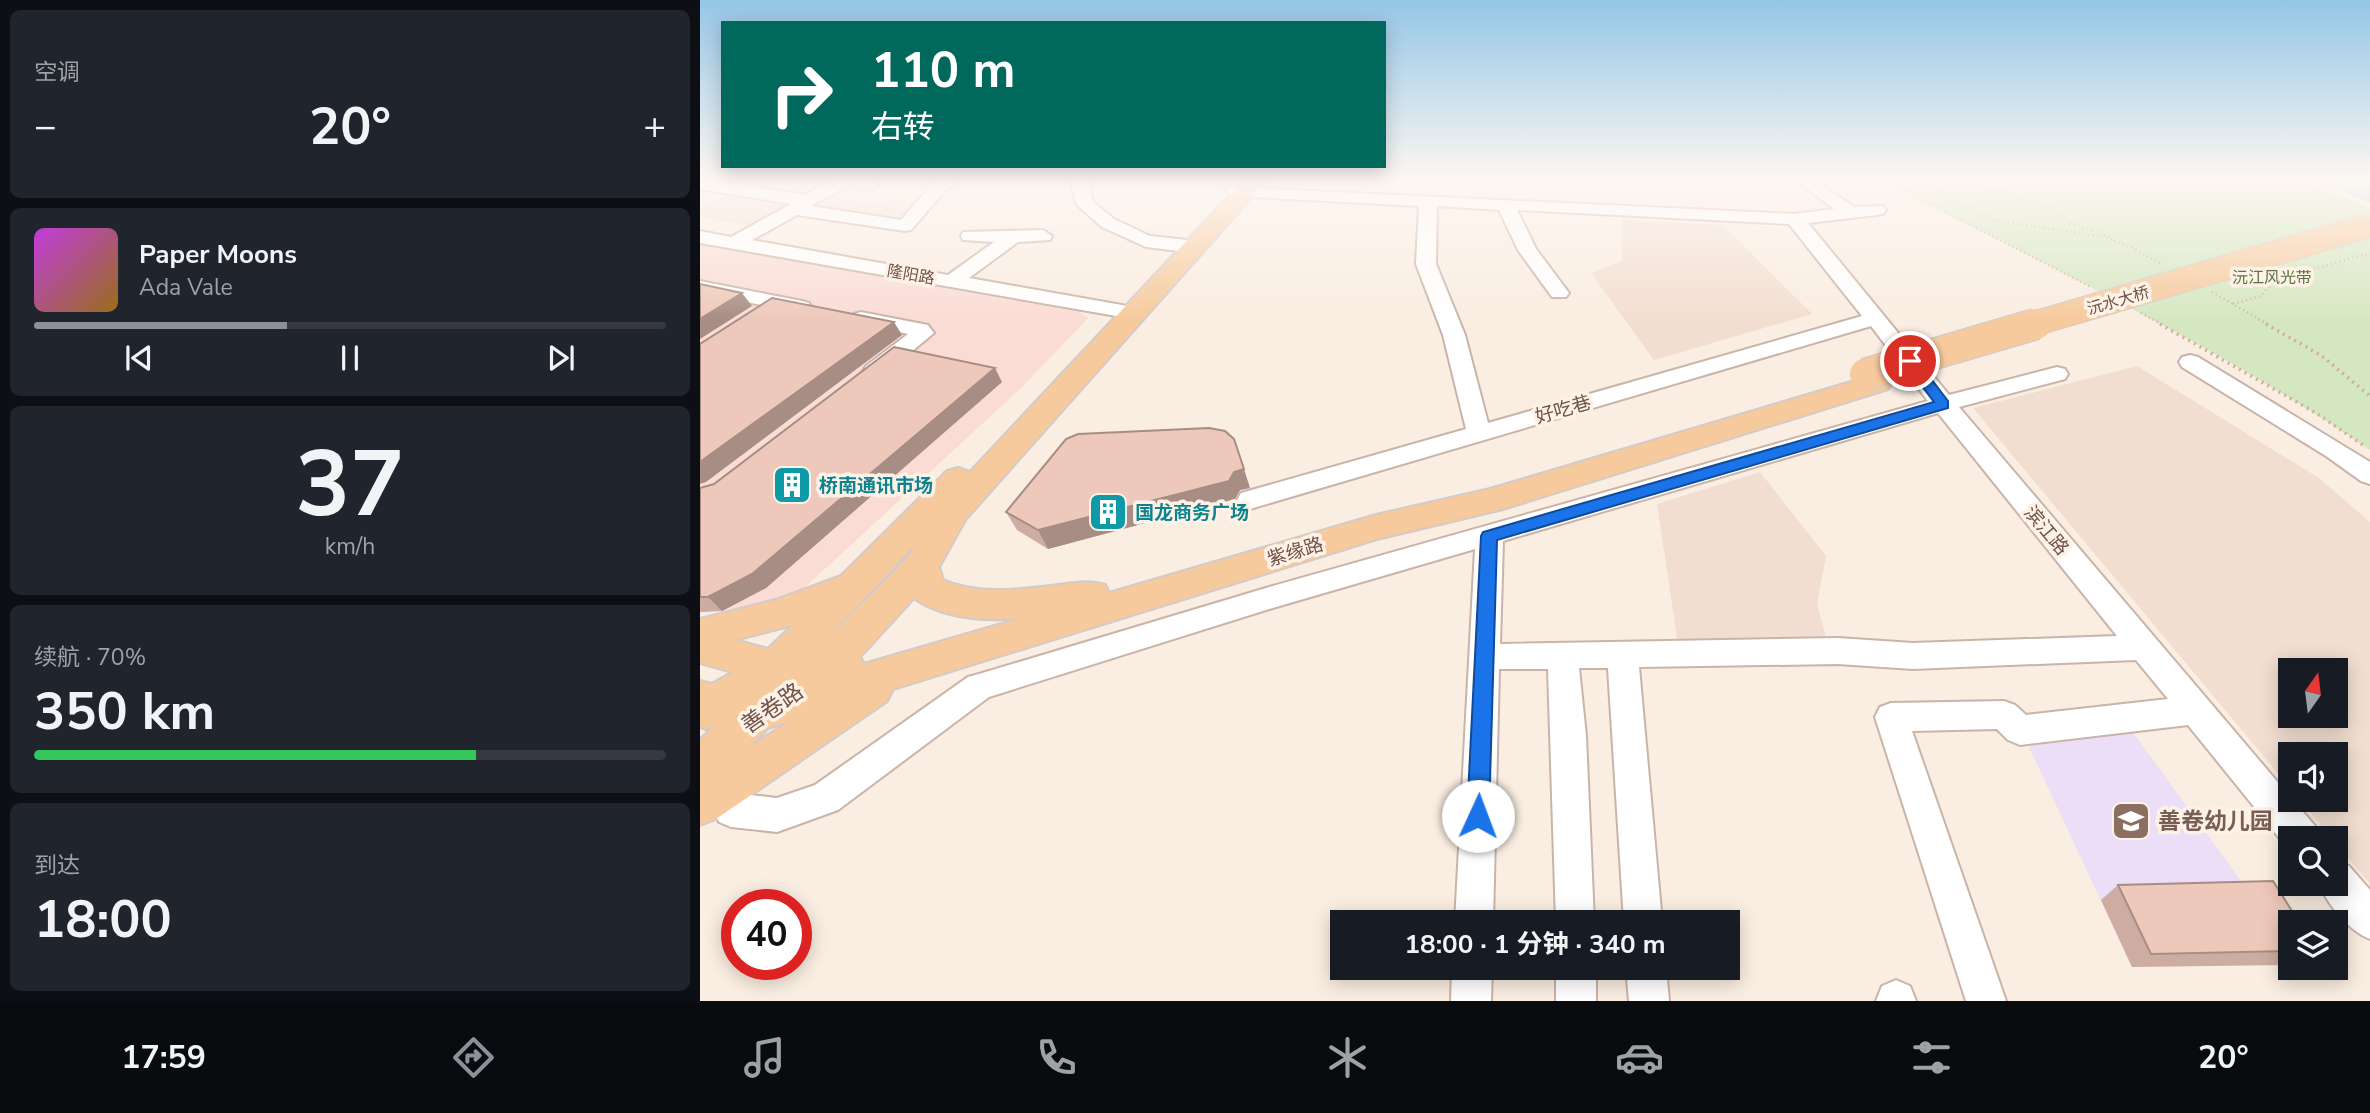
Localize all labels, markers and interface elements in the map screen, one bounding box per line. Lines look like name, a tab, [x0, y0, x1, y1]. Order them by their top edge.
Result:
text: 110 m	[871, 37, 1015, 104]
icon: right	[756, 49, 847, 140]
text: 空调	[34, 57, 80, 88]
text: 20°	[309, 91, 391, 162]
text: −	[34, 101, 57, 152]
text: +	[643, 101, 666, 152]
text: 右转	[871, 106, 935, 149]
text: Paper Moons	[139, 237, 297, 272]
street label: 隆阳路	[885, 260, 936, 290]
park label: 沅江风光带	[2232, 267, 2312, 289]
text: Ada Vale	[139, 272, 233, 303]
street label: 沅水大桥	[2084, 282, 2152, 320]
pin	[1880, 331, 1940, 391]
icon: previous	[120, 339, 158, 377]
icon: pause	[331, 339, 369, 377]
icon: next	[542, 339, 580, 377]
icon: arrive	[1891, 342, 1929, 380]
street label: 好吃巷	[1532, 390, 1594, 430]
text: 37	[295, 423, 405, 547]
building icon: 桥南通讯市场	[771, 464, 813, 506]
place label: 桥南通讯市场	[819, 473, 933, 499]
building icon: 国龙商务广场	[1087, 491, 1129, 533]
place label: 国龙商务广场	[1135, 500, 1249, 526]
street label: 滨江路	[2018, 500, 2075, 561]
text: km/h	[325, 531, 375, 562]
street label: 紫缘路	[1264, 531, 1326, 573]
text: 续航 · 70%	[34, 642, 146, 673]
north arrow	[2278, 658, 2348, 728]
map controls	[2278, 658, 2348, 980]
text: 350 km	[34, 676, 215, 747]
street label: 善卷路	[735, 676, 809, 741]
button: sound	[2278, 742, 2348, 812]
position arrow	[1441, 779, 1515, 853]
school or university icon: 善卷幼儿园	[2110, 800, 2152, 842]
place label: 善卷幼儿园	[2158, 806, 2273, 837]
button: search	[2278, 826, 2348, 896]
text: 到达	[34, 850, 80, 881]
text: 18:00	[34, 884, 172, 955]
speed limit sign: 40	[721, 889, 812, 980]
button: layers	[2278, 910, 2348, 980]
text: 18:00 · 1 分钟 · 340 m	[1404, 927, 1666, 962]
icon: directions	[449, 1033, 498, 1082]
icon: music	[740, 1033, 789, 1082]
icon: phone	[1032, 1033, 1081, 1082]
icon: climate	[1323, 1033, 1372, 1082]
icon: car	[1615, 1033, 1664, 1082]
icon: filters	[1907, 1033, 1956, 1082]
text: 17:59	[121, 1036, 206, 1079]
text: 20°	[2198, 1036, 2249, 1079]

